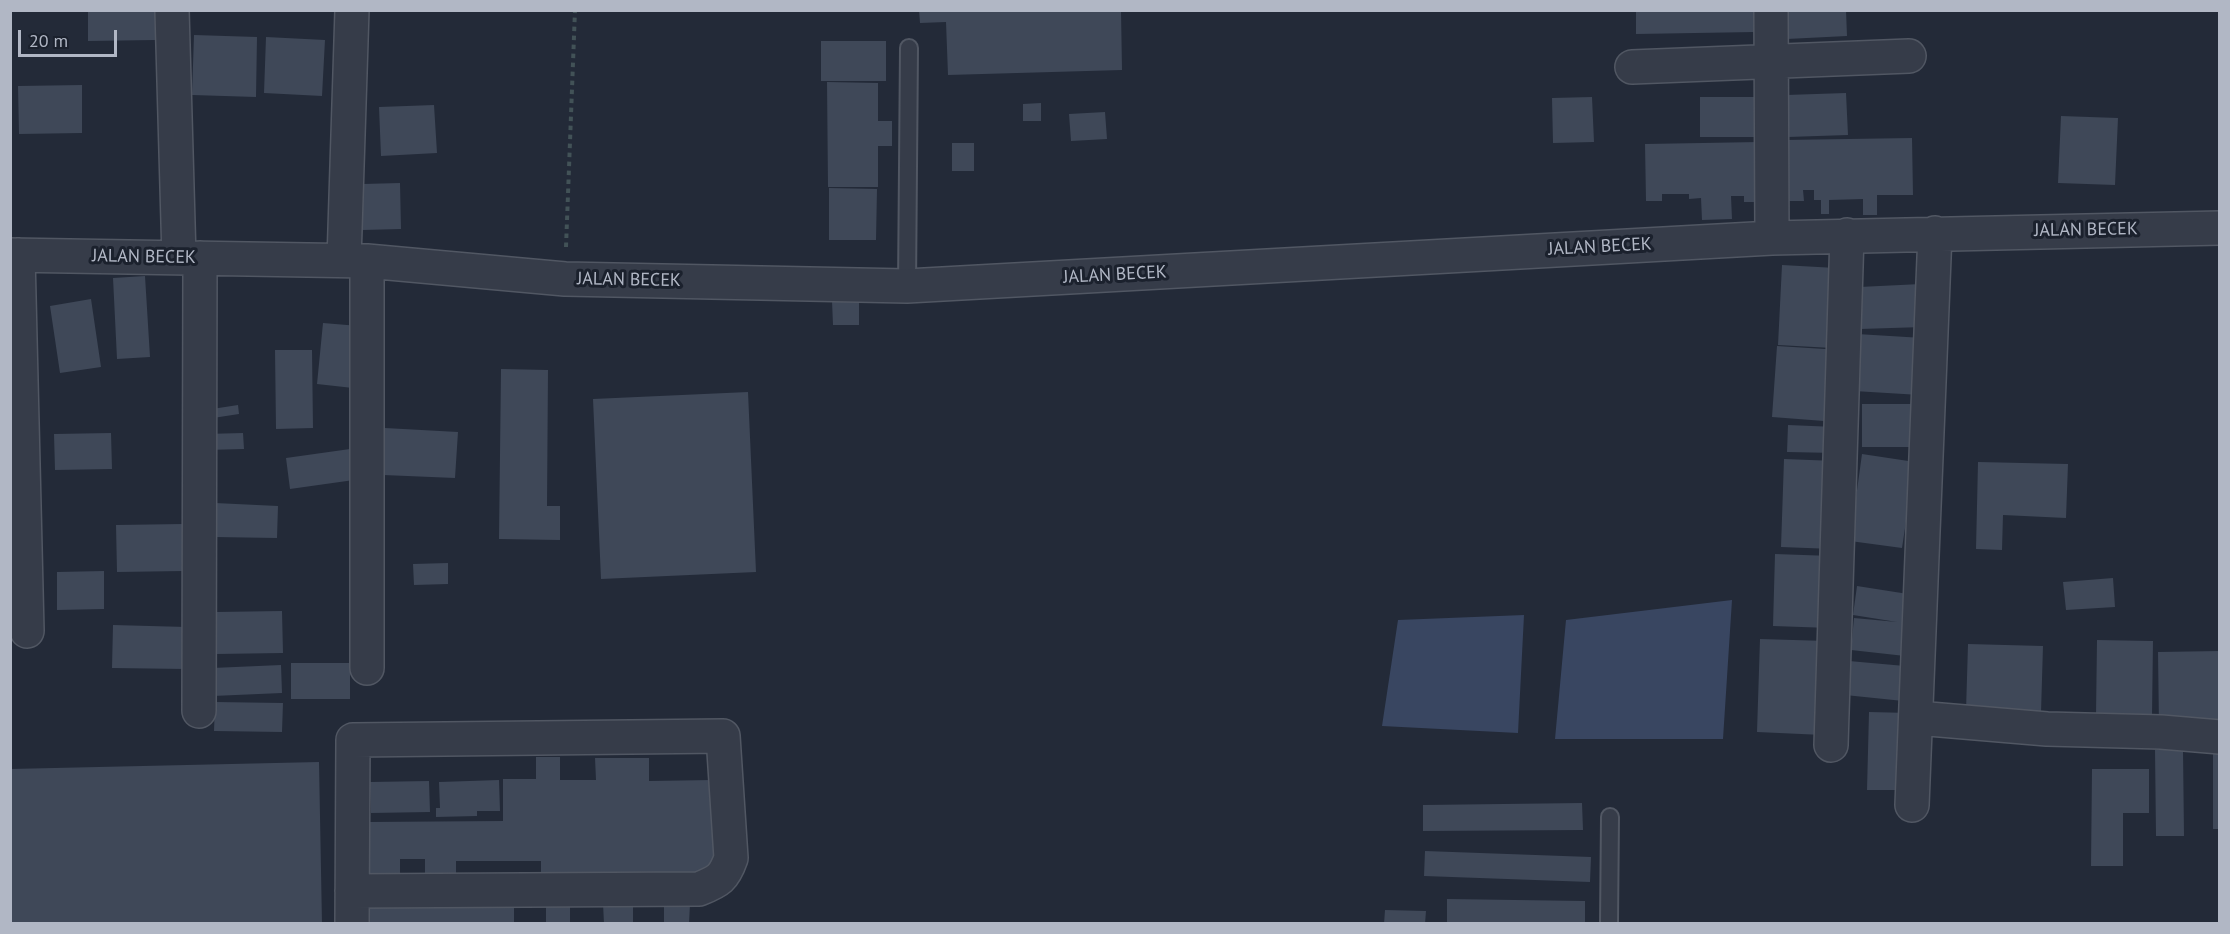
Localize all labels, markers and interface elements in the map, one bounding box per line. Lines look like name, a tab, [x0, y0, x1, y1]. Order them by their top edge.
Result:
scale bar	[21, 18, 120, 56]
text: 20 m	[29, 29, 68, 52]
street label: JALAN BECEK	[2034, 218, 2138, 242]
street label: JALAN BECEK	[1548, 234, 1652, 260]
street label: JALAN BECEK	[92, 245, 196, 269]
street label: JALAN BECEK	[1063, 262, 1167, 288]
street label: JALAN BECEK	[577, 268, 681, 292]

